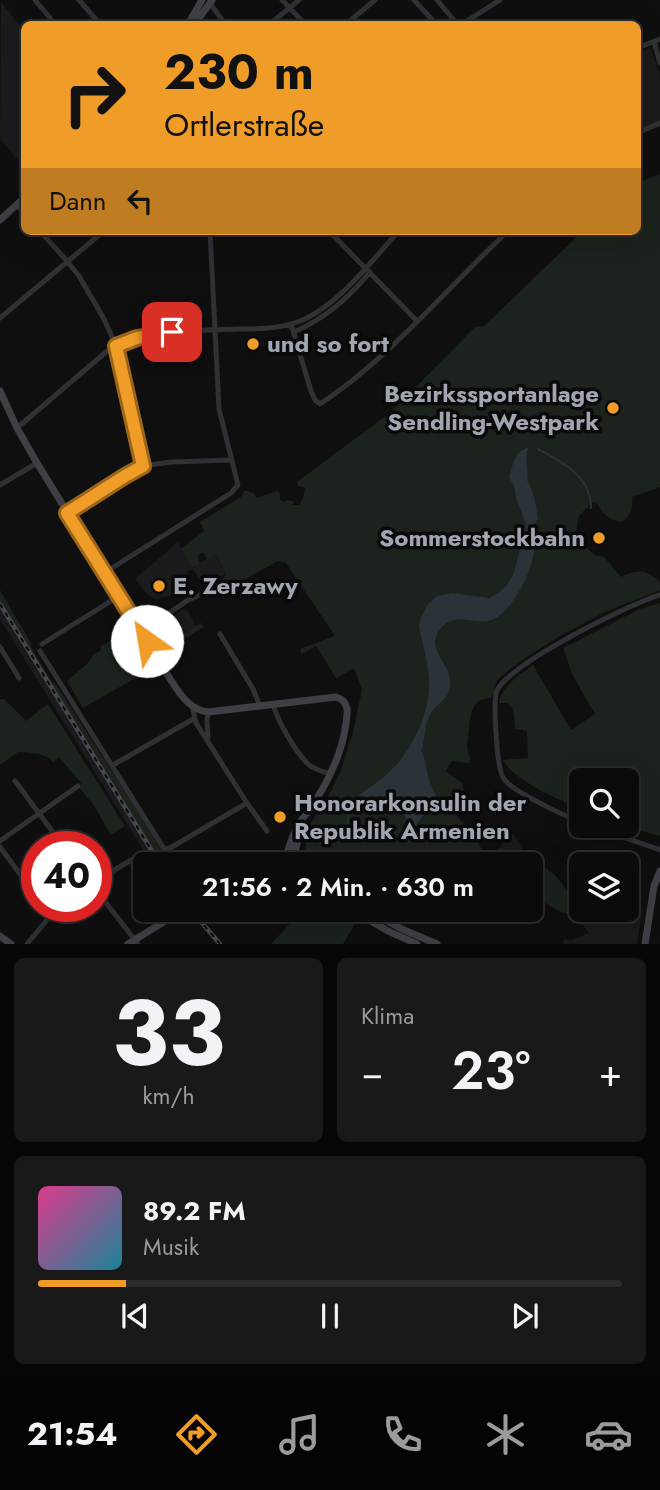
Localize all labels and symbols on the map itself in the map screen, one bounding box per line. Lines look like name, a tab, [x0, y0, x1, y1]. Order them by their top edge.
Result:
pin	[142, 302, 202, 362]
place label: und so fort	[267, 326, 389, 361]
marker: und so fort	[245, 336, 261, 352]
place label: Bezirkssportanlage Sendling-Westpark	[384, 376, 599, 439]
marker: Bezirkssportanlage Sendling-Westpark	[605, 400, 621, 416]
place label: Sommerstockbahn	[379, 520, 585, 555]
marker: Sommerstockbahn	[591, 530, 607, 546]
place label: E. Zerzawy	[173, 568, 298, 603]
marker: E. Zerzawy	[151, 578, 167, 594]
position arrow	[110, 604, 184, 678]
place label: Honorarkonsulin der Republik Armenien	[294, 785, 527, 848]
marker: Honorarkonsulin der Republik Armenien	[272, 809, 288, 825]
speed limit sign: 40	[21, 831, 112, 922]

